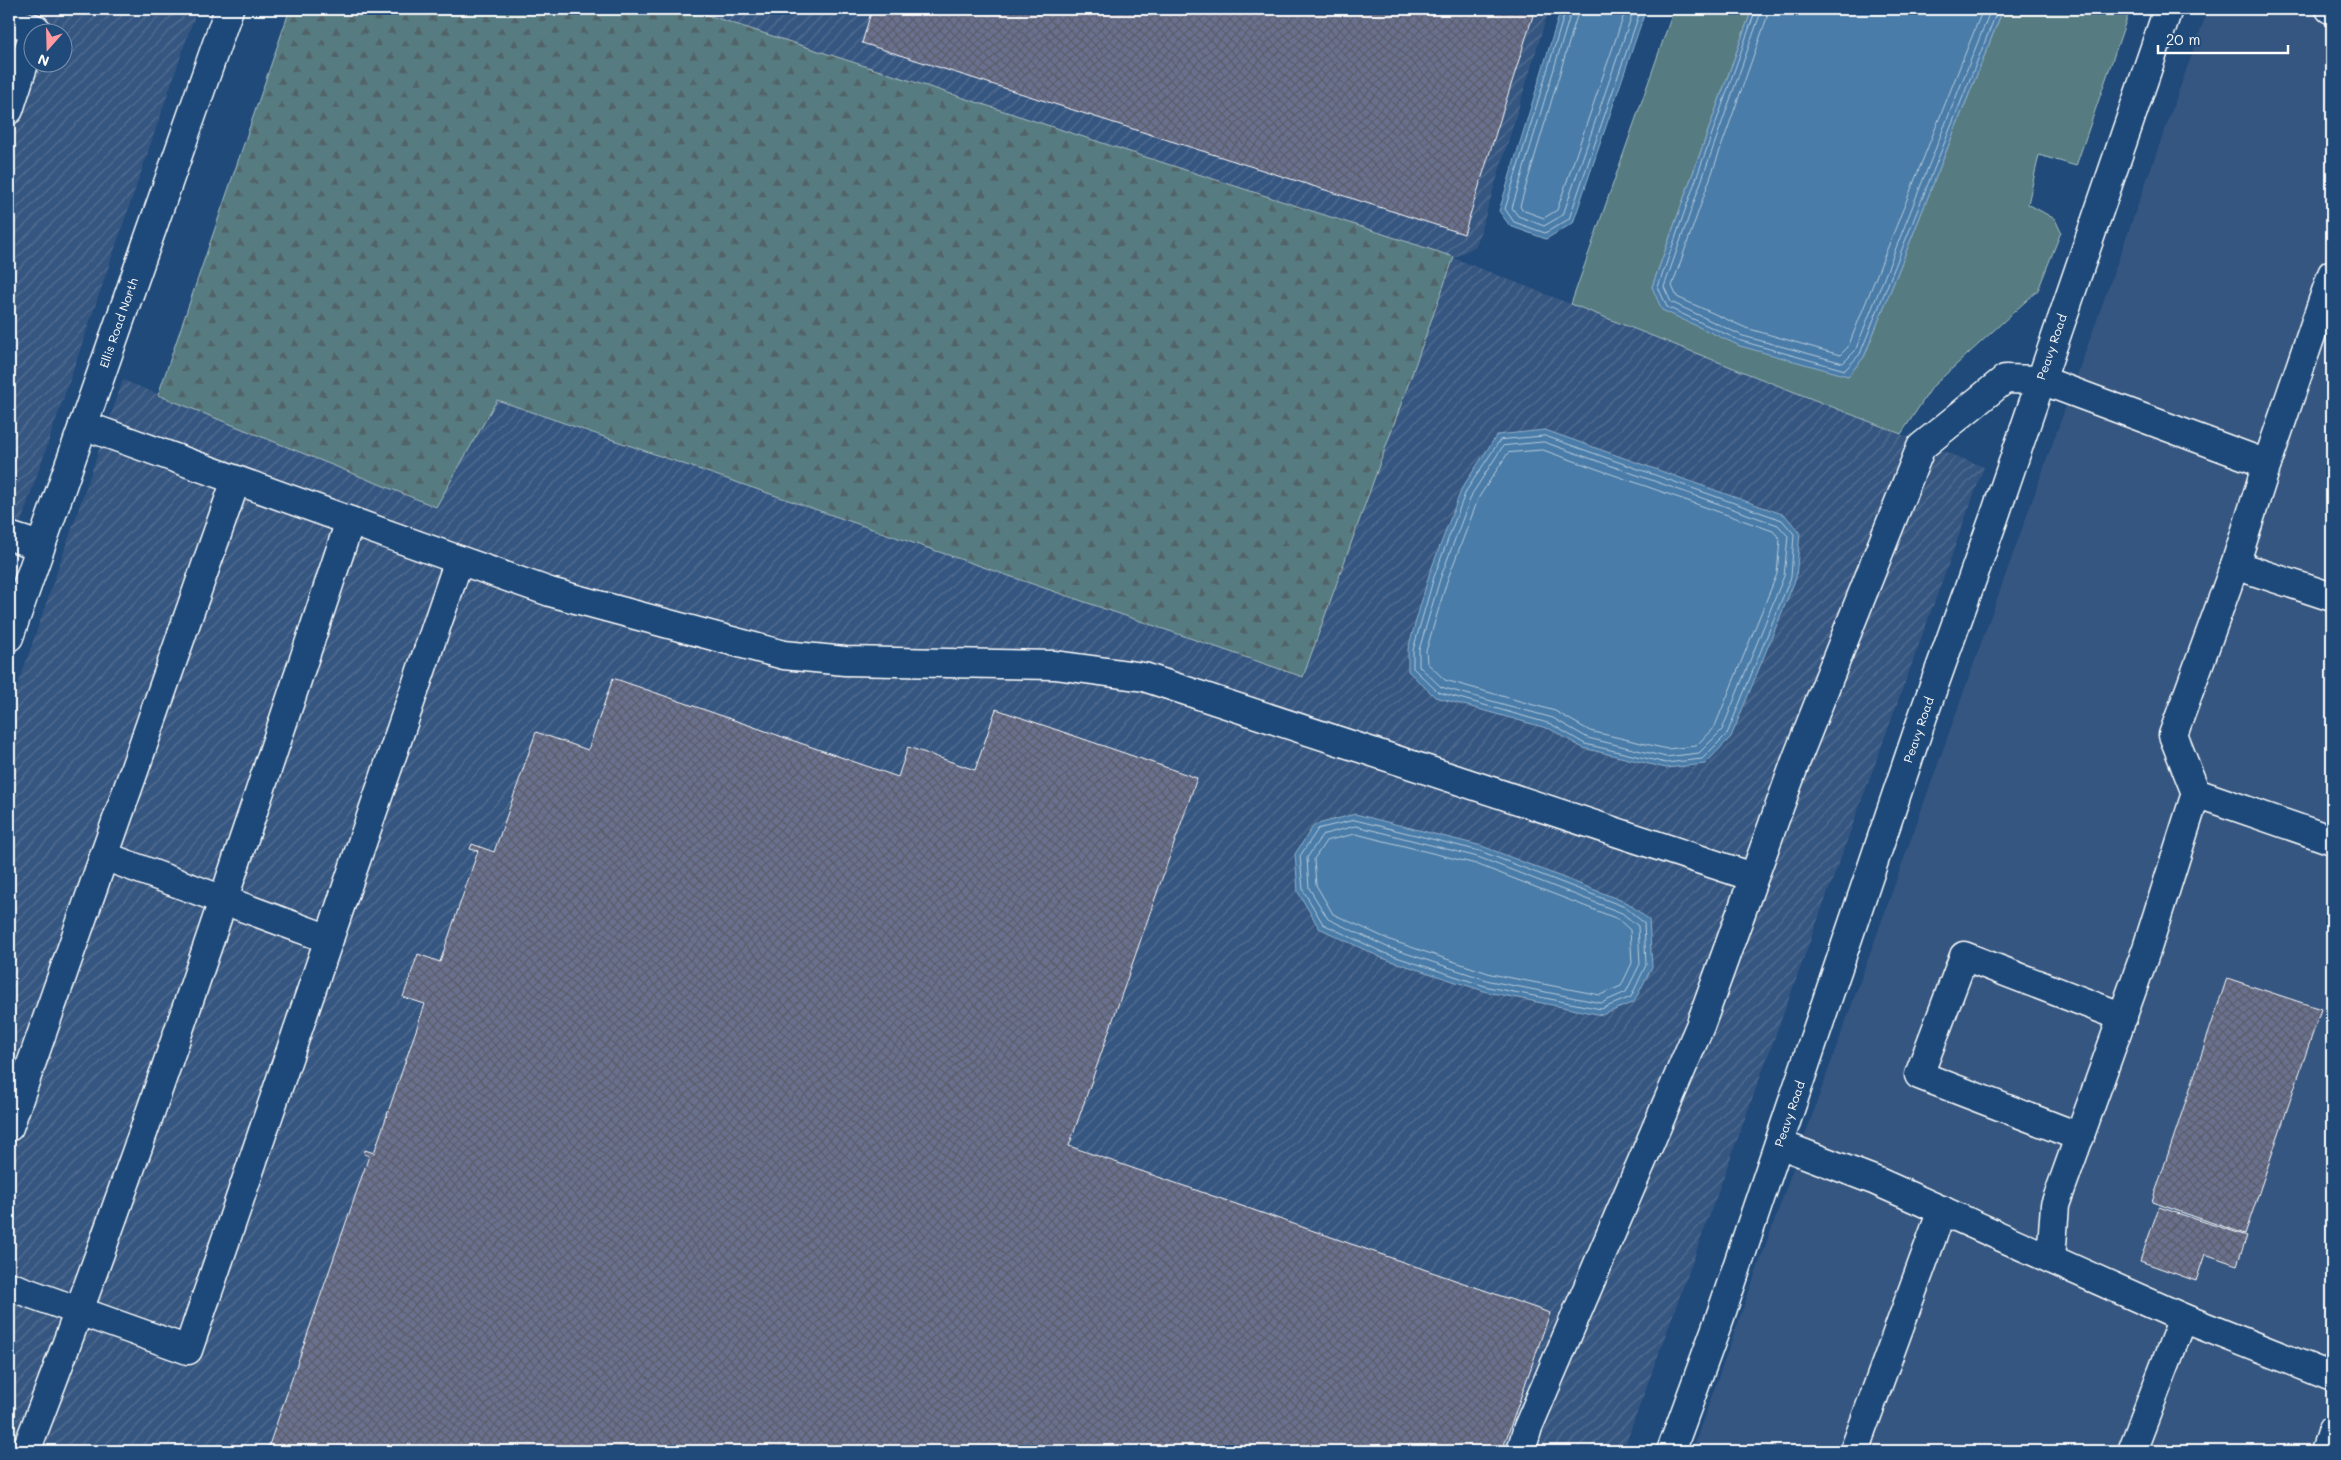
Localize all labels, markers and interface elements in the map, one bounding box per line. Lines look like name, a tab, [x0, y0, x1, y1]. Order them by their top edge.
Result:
north arrow	[22, 22, 72, 72]
scale bar	[2158, 22, 2288, 54]
text: 20 m	[2166, 29, 2200, 49]
text: N	[35, 50, 52, 71]
street label: Ellis Road North	[95, 275, 141, 370]
street label: Peavy Road	[2032, 311, 2070, 382]
street label: Peavy Road	[1899, 694, 1937, 765]
street label: Peavy Road	[1770, 1078, 1808, 1149]

